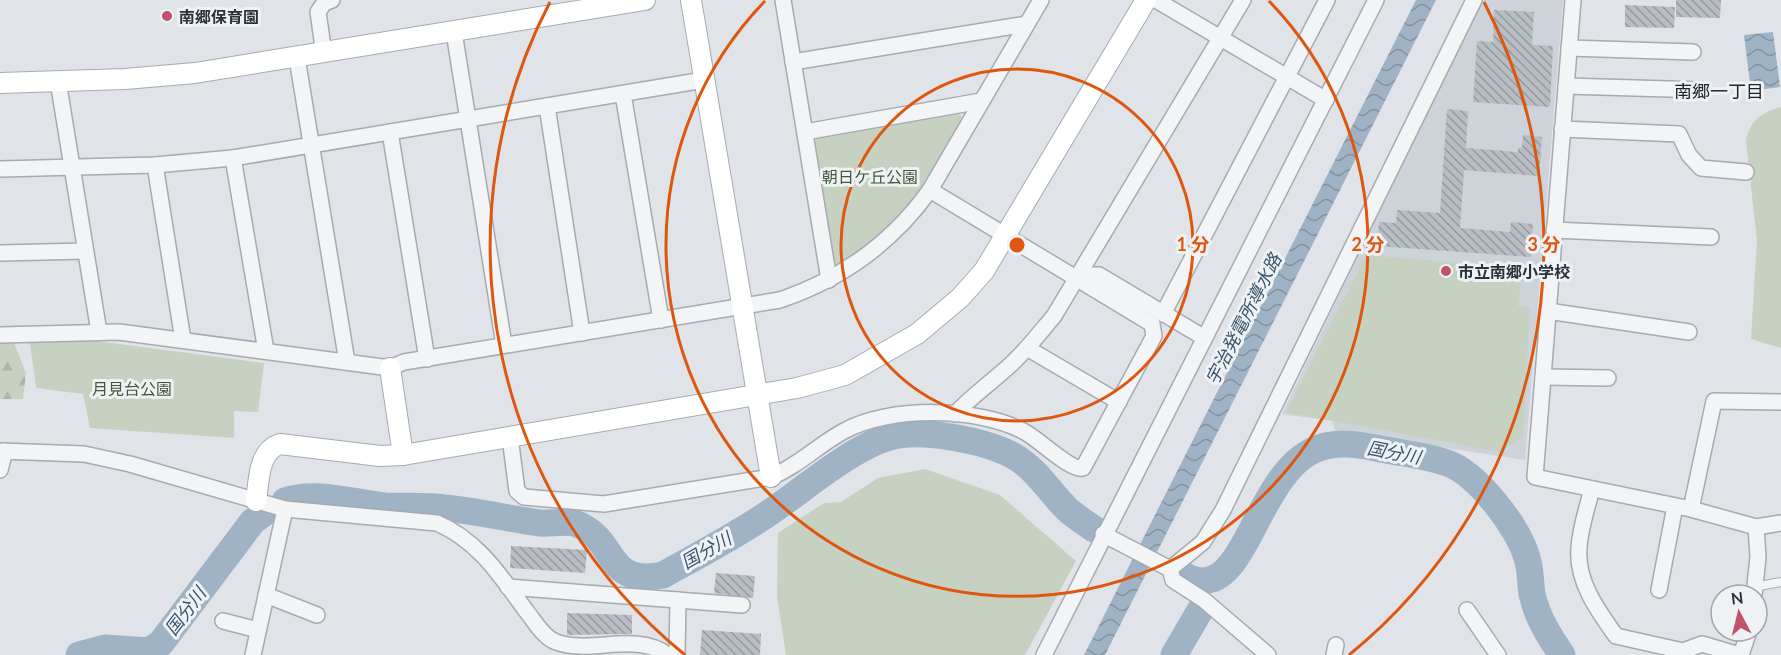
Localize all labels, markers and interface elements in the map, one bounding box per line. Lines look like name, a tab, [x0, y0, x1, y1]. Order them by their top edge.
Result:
place label: 南郷保育園	[179, 7, 259, 26]
marker: 南郷保育園	[160, 9, 174, 23]
district label: 南郷一丁目	[1674, 80, 1764, 102]
park label: 朝日ケ丘公園	[822, 167, 918, 186]
text: 1 分	[1177, 233, 1209, 255]
text: 2 分	[1352, 233, 1384, 255]
text: 3 分	[1528, 233, 1560, 255]
centre of rings	[1007, 235, 1027, 255]
water label: 宇治発電所導水路	[1201, 248, 1286, 388]
place label: 市立南郷小学校	[1458, 262, 1570, 281]
marker: 市立南郷小学校	[1439, 264, 1453, 278]
park label: 月見台公園	[92, 379, 172, 398]
water label: 国分川	[1365, 436, 1425, 468]
water label: 国分川	[677, 526, 737, 573]
water label: 国分川	[160, 581, 211, 639]
north arrow	[1709, 583, 1769, 643]
text: N	[1730, 587, 1744, 608]

